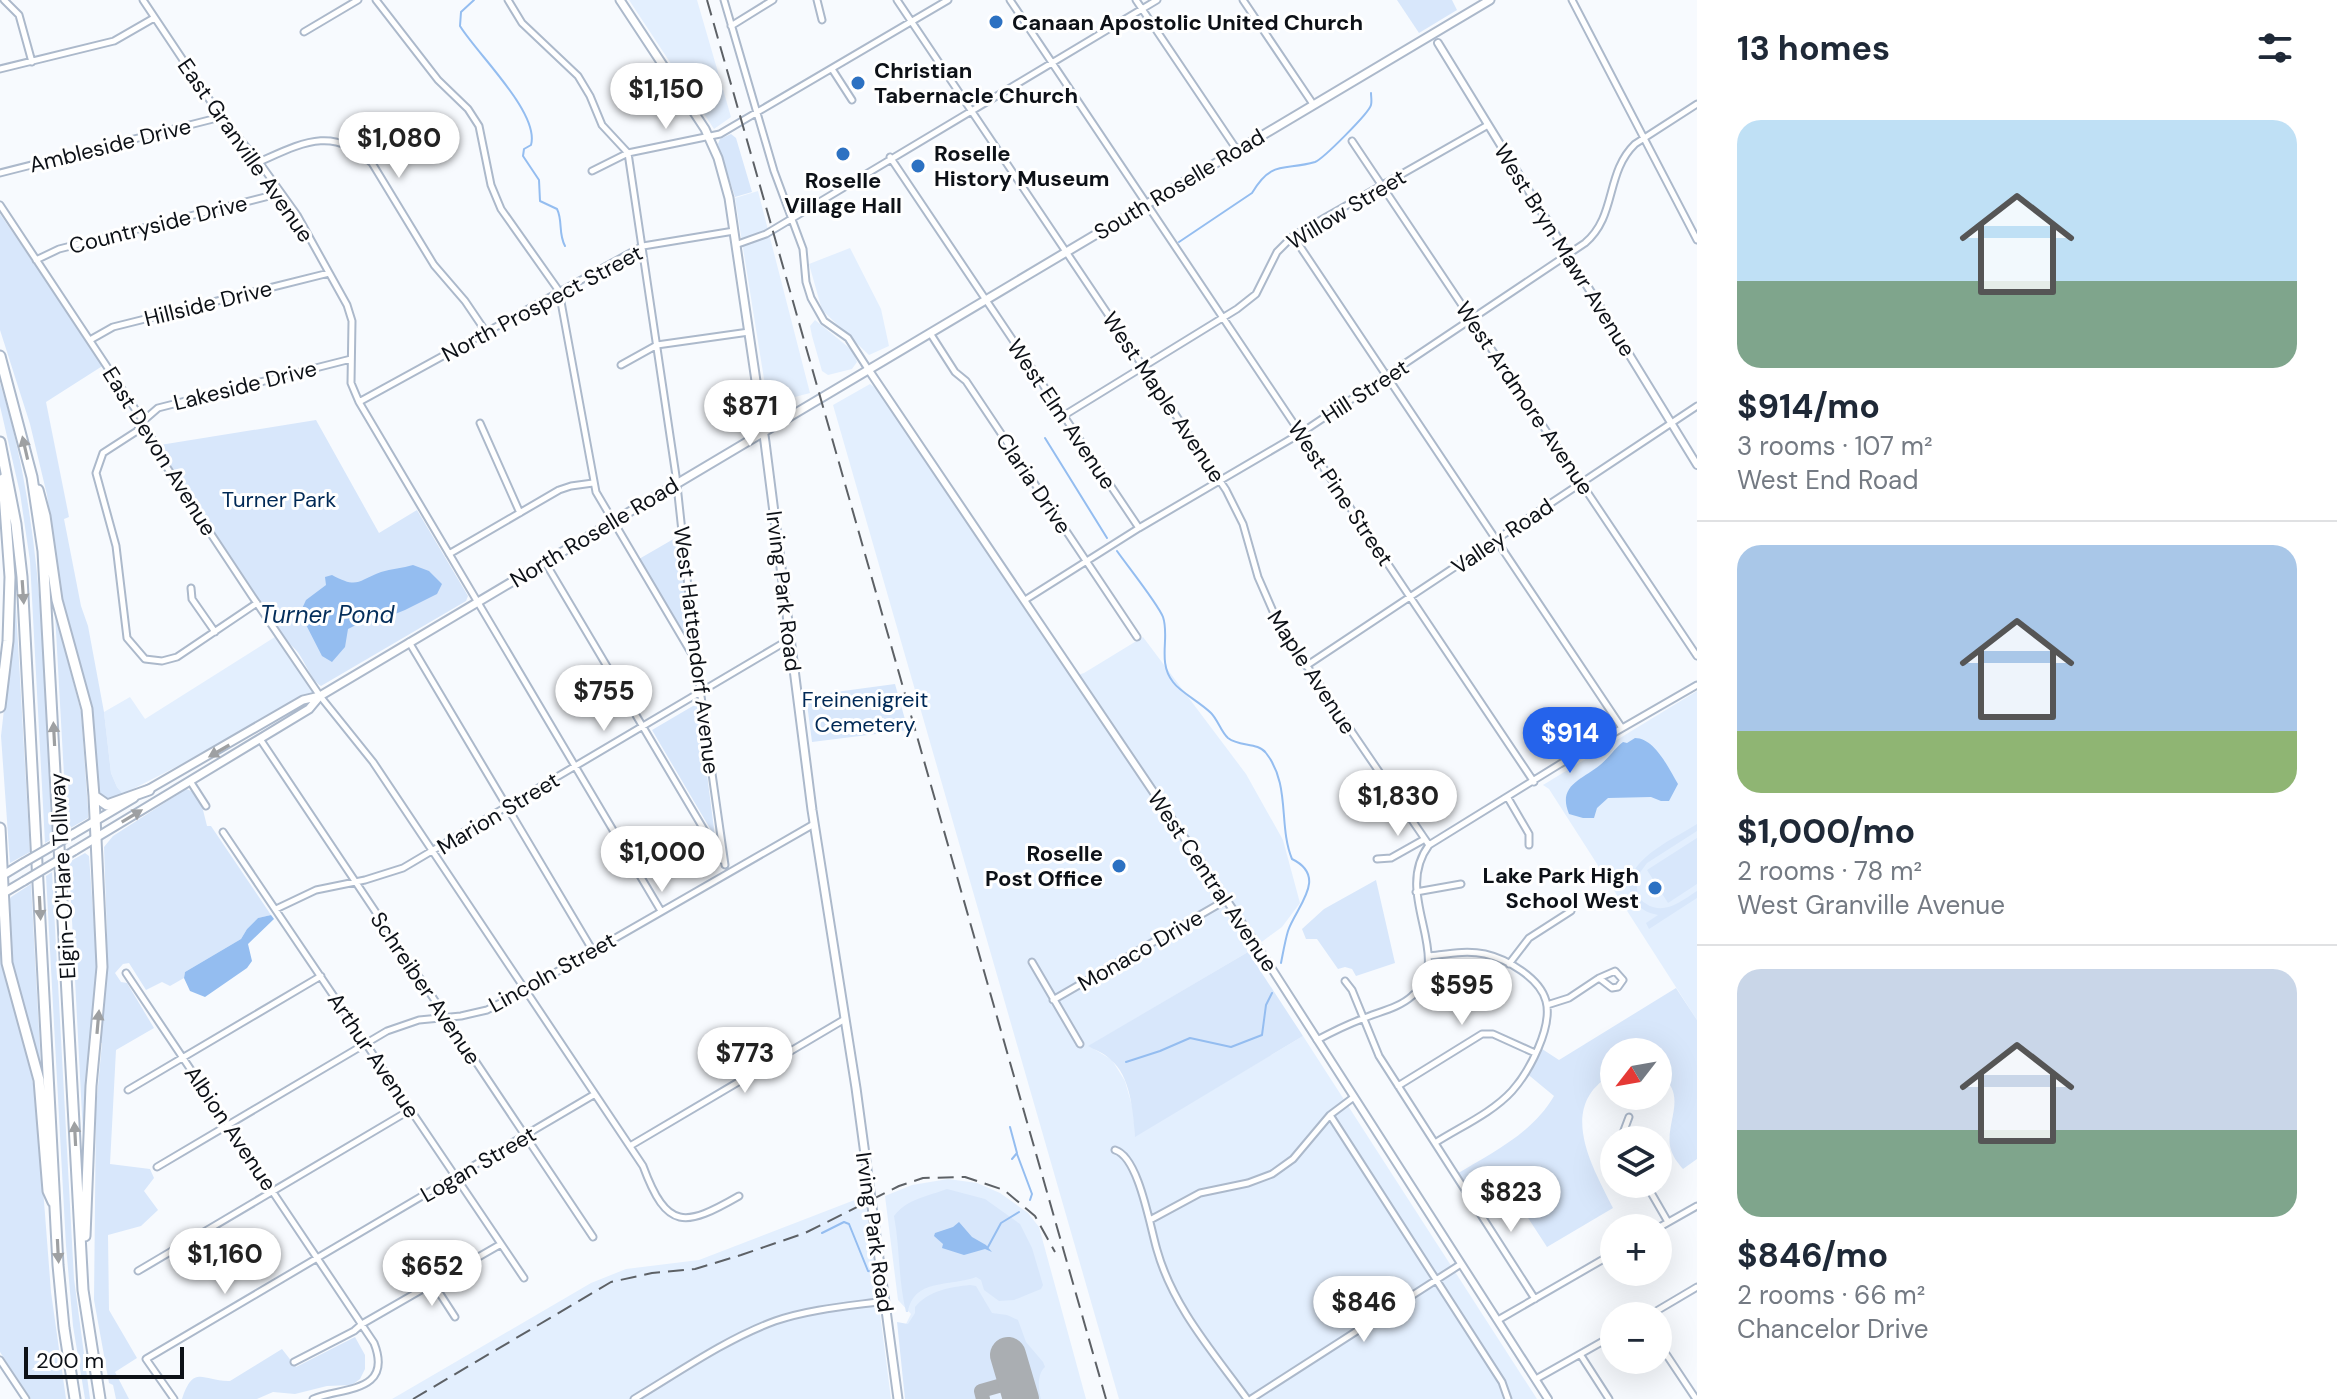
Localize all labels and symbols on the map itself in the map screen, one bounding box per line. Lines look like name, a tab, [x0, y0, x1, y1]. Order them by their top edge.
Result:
place label: Canaan Apostolic United Church	[1012, 8, 1363, 37]
marker: Canaan Apostolic United Church	[987, 13, 1005, 31]
street label: East Granville Avenue	[171, 53, 320, 248]
place label: Christian Tabernacle Church	[874, 56, 1078, 110]
pin: $1,150	[601, 63, 731, 131]
marker: Christian Tabernacle Church	[849, 74, 867, 92]
street label: Ambleside Drive	[26, 111, 194, 180]
pin: $1,080	[334, 112, 464, 180]
street label: South Roselle Road	[1089, 122, 1270, 247]
street label: West Bryn Mawr Avenue	[1487, 138, 1642, 362]
place label: Roselle History Museum	[934, 139, 1109, 193]
marker: Roselle Village Hall	[834, 145, 852, 163]
marker: Roselle History Museum	[909, 157, 927, 175]
street label: Willow Street	[1281, 162, 1411, 256]
place label: Roselle Village Hall	[784, 166, 902, 220]
street label: Countryside Drive	[66, 188, 250, 261]
street label: North Prospect Street	[437, 238, 648, 369]
street label: Hillside Drive	[141, 274, 275, 333]
street label: West Ardmore Avenue	[1449, 296, 1600, 501]
street label: West Maple Avenue	[1096, 306, 1232, 488]
street label: West Elm Avenue	[1001, 334, 1123, 495]
street label: Hill Street	[1316, 352, 1414, 430]
street label: Lakeside Drive	[170, 354, 320, 417]
street label: East Devon Avenue	[96, 361, 223, 541]
pin: $871	[703, 380, 797, 448]
street label: West Pine Street	[1281, 415, 1400, 571]
street label: Claria Drive	[989, 427, 1078, 539]
one-way arrow	[19, 435, 31, 460]
street label: North Roselle Road	[505, 471, 684, 594]
park label: Turner Park	[222, 485, 336, 514]
street label: Valley Road	[1446, 492, 1559, 581]
street label: Irving Park Road	[759, 509, 808, 673]
street label: West Hattendorf Avenue	[667, 524, 726, 776]
one-way arrow	[17, 580, 30, 605]
water label: Turner Pond	[260, 599, 395, 630]
street label: Maple Avenue	[1261, 605, 1362, 740]
pin: $755	[557, 665, 651, 733]
park label: Freinenigreit Cemetery	[802, 685, 928, 739]
pin: $914	[1523, 707, 1617, 775]
one-way arrow	[48, 721, 61, 746]
one-way arrow	[208, 744, 230, 758]
street label: Marion Street	[432, 766, 565, 861]
pin: $1,830	[1333, 770, 1463, 838]
street label: Elgin-O'Hare Tollway	[43, 772, 82, 980]
street label: West Central Avenue	[1141, 785, 1284, 978]
one-way arrow	[121, 809, 144, 824]
pin: $1,000	[597, 826, 727, 894]
place label: Roselle Post Office	[985, 839, 1103, 893]
marker: Roselle Post Office	[1110, 857, 1128, 875]
place label: Lake Park High School West	[1483, 861, 1639, 915]
marker: Lake Park High School West	[1646, 879, 1664, 897]
one-way arrow	[34, 896, 47, 921]
street label: Monaco Drive	[1072, 903, 1208, 998]
street label: Schreiber Avenue	[364, 906, 488, 1070]
street label: Lincoln Street	[484, 926, 621, 1019]
pin: $595	[1415, 959, 1509, 1027]
street label: Arthur Avenue	[321, 987, 426, 1124]
one-way arrow	[91, 1009, 104, 1034]
pin: $773	[698, 1027, 792, 1095]
north arrow	[1600, 1038, 1672, 1110]
street label: Albion Avenue	[178, 1060, 283, 1196]
street label: Logan Street	[415, 1120, 541, 1209]
one-way arrow	[68, 1121, 81, 1146]
street label: Irving Park Road	[849, 1150, 900, 1314]
pin: $823	[1464, 1166, 1558, 1234]
pin: $1,160	[160, 1228, 290, 1296]
one-way arrow	[51, 1239, 64, 1264]
pin: $652	[385, 1240, 479, 1308]
pin: $846	[1317, 1276, 1411, 1344]
scale bar	[24, 1343, 184, 1379]

